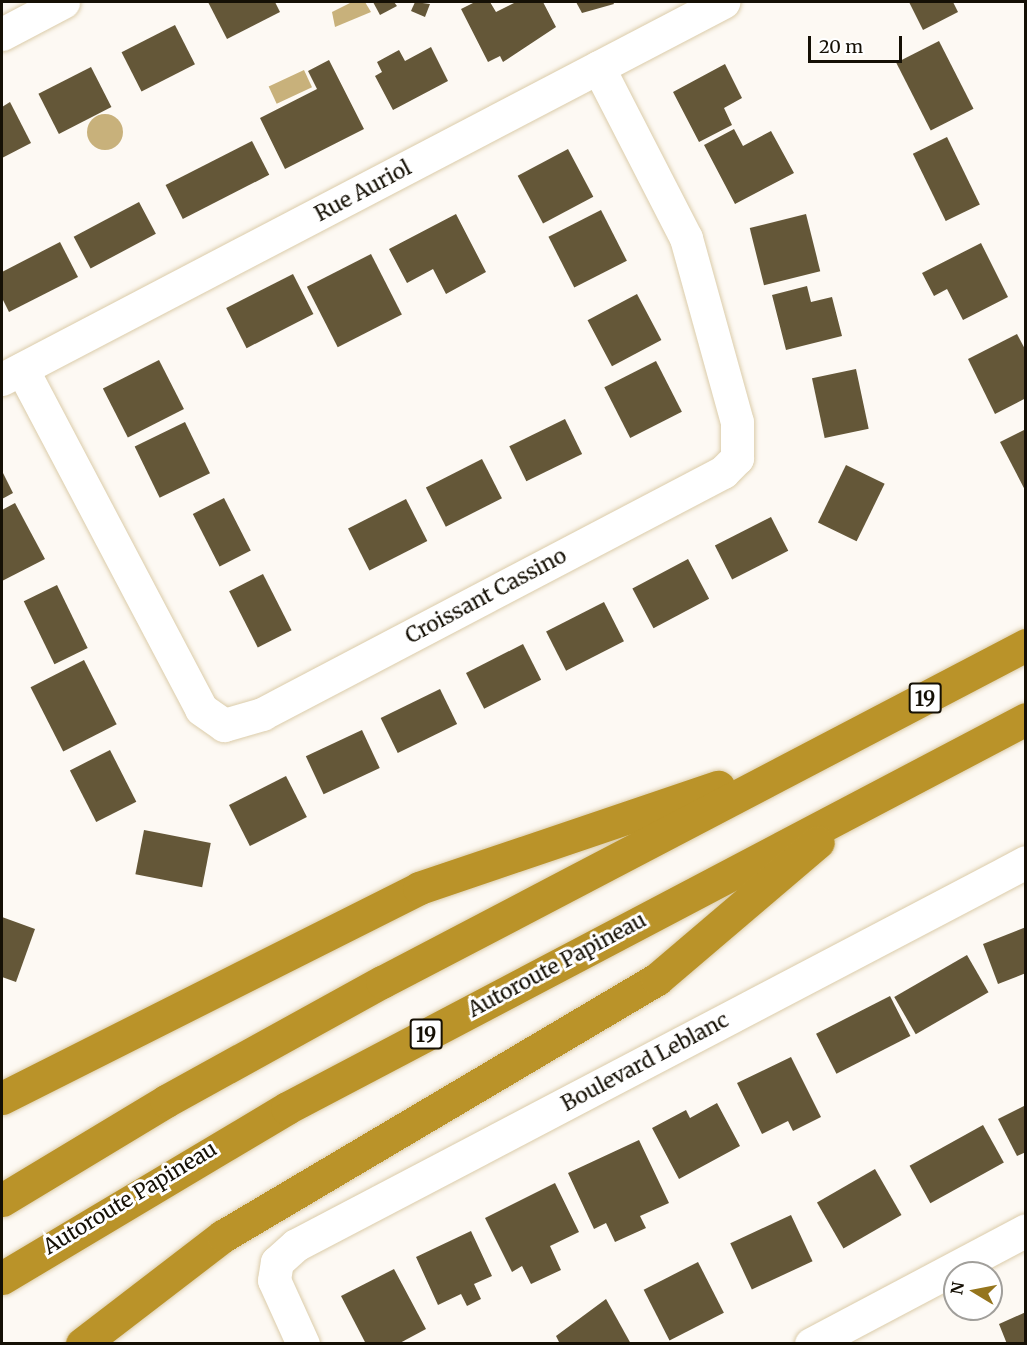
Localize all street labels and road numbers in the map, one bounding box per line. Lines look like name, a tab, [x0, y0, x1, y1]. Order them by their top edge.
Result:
street label: Rue Auriol	[310, 155, 416, 227]
street label: Croissant Cassino	[401, 543, 571, 649]
road number: 19	[908, 681, 942, 715]
street label: Autoroute Papineau	[464, 907, 650, 1023]
street label: Boulevard Leblanc	[557, 1007, 733, 1117]
road number: 19	[410, 1017, 442, 1051]
street label: Autoroute Papineau	[39, 1136, 221, 1260]

